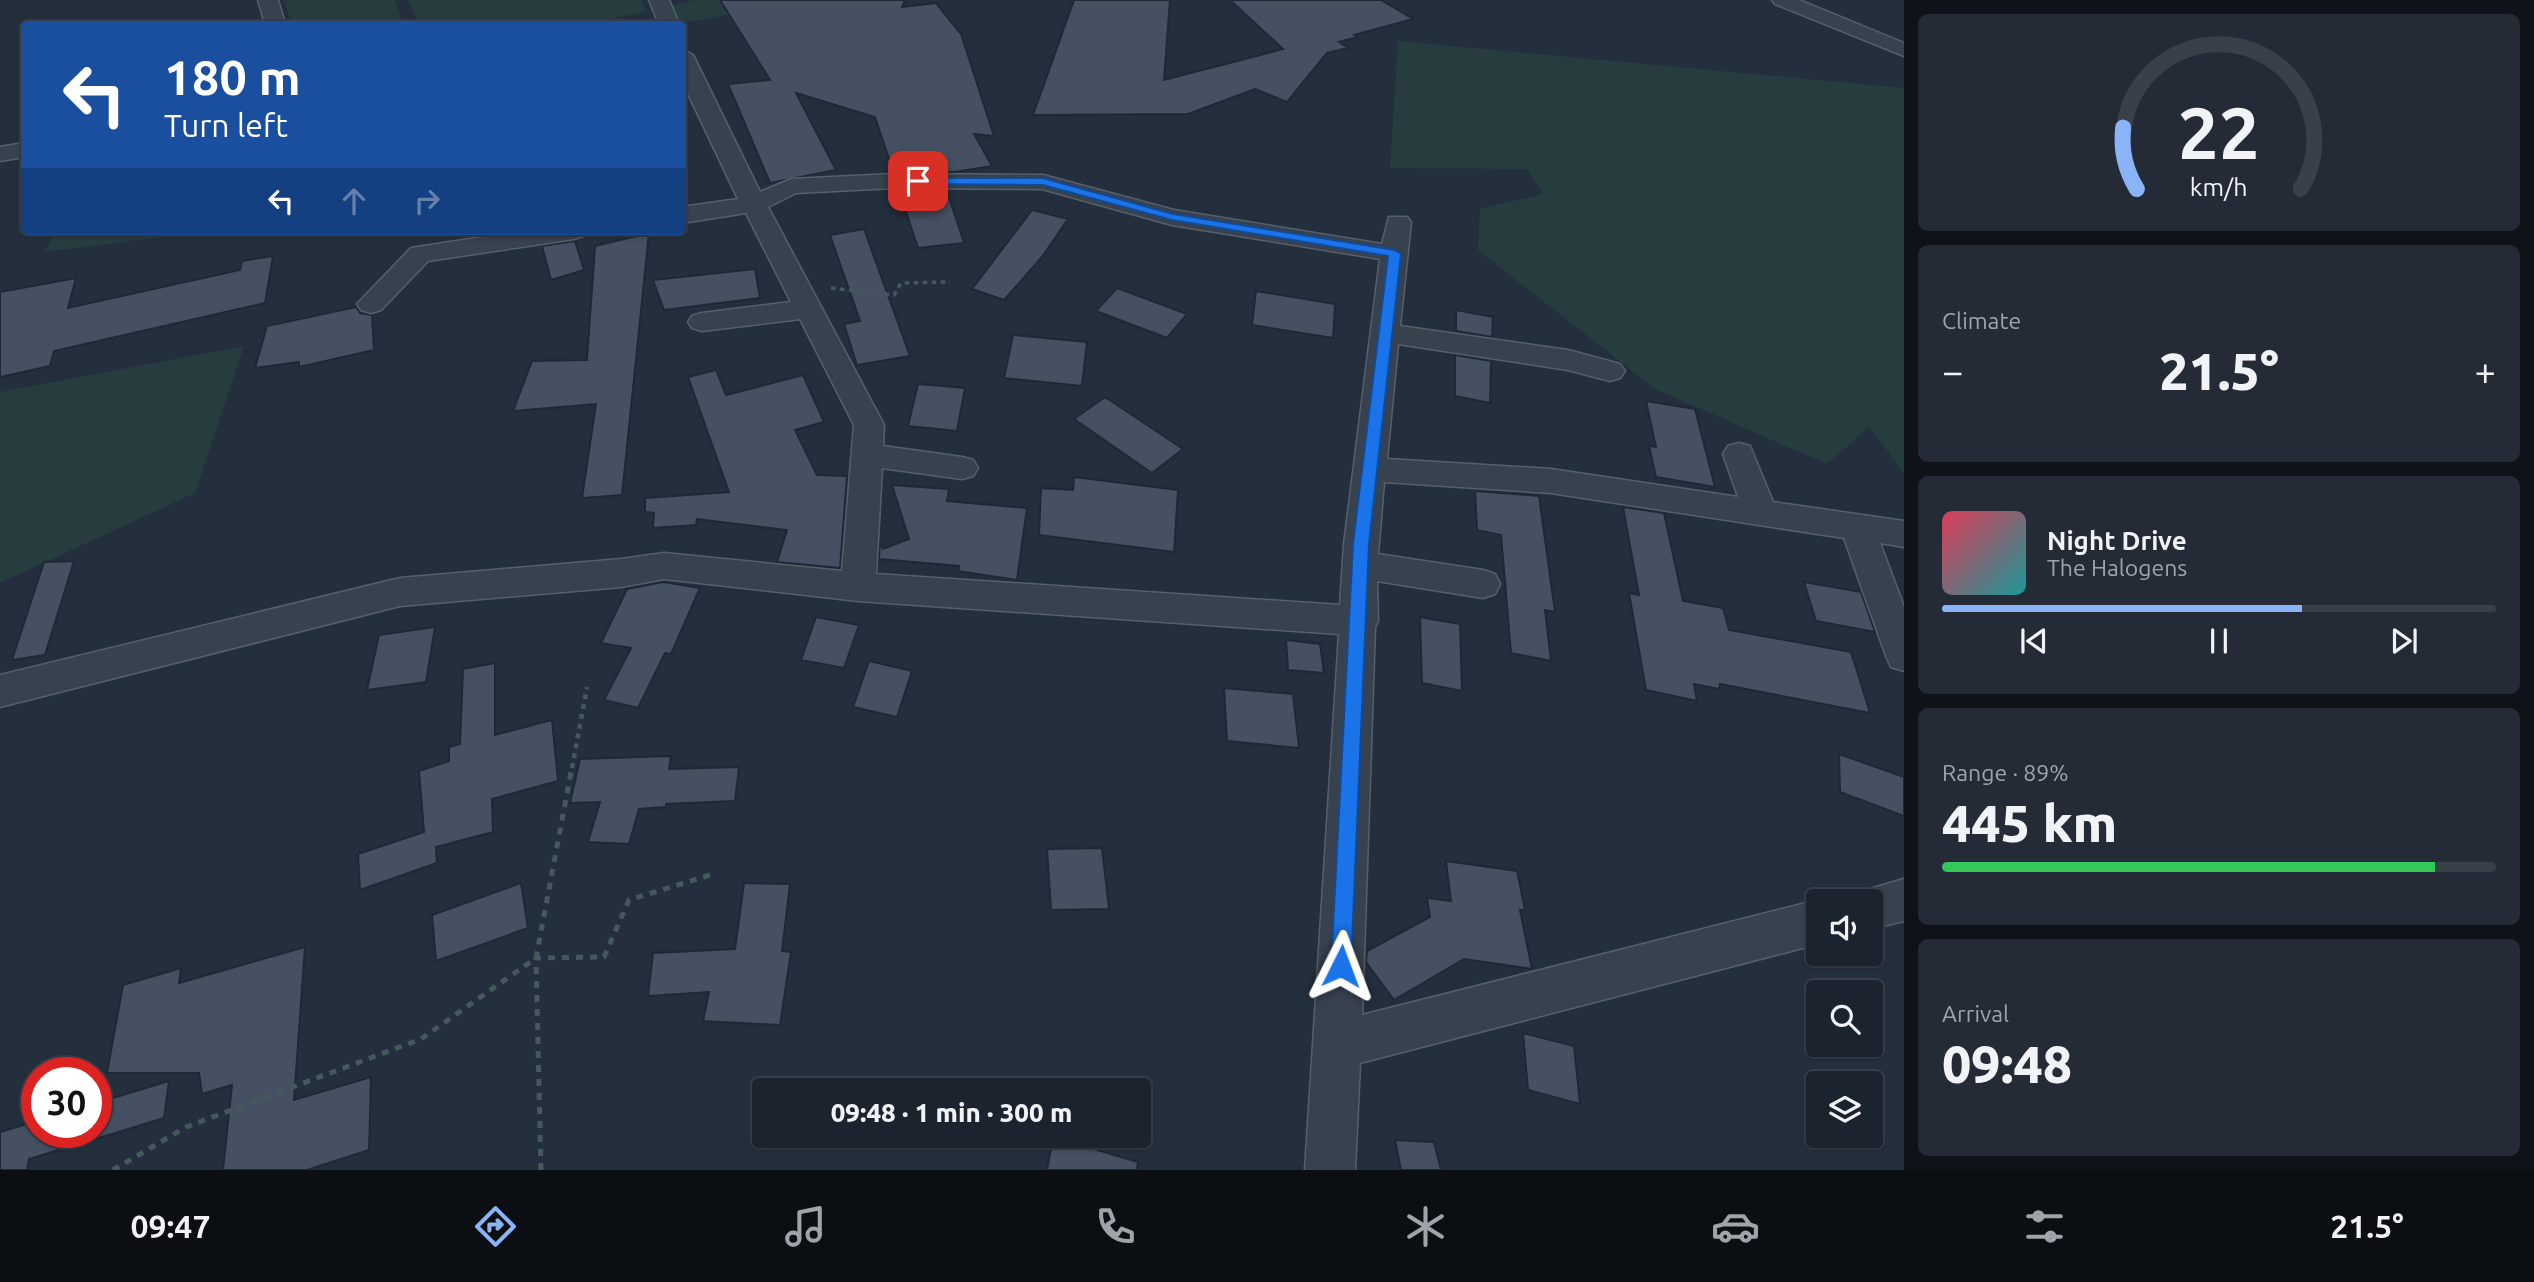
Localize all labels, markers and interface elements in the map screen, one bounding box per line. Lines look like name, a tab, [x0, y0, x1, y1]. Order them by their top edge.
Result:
icon: left	[49, 49, 140, 140]
text: 180 m	[164, 49, 301, 104]
text: 22	[2178, 91, 2260, 173]
text: Turn left	[164, 107, 288, 143]
pin	[888, 151, 948, 211]
icon: arrive	[899, 162, 937, 200]
text: km/h	[2190, 172, 2248, 200]
icon: left	[262, 182, 300, 220]
icon: ahead	[335, 182, 373, 220]
icon: right	[408, 182, 446, 220]
text: Climate	[1942, 308, 2021, 333]
text: 21.5°	[2159, 342, 2279, 400]
text: −	[1942, 350, 1963, 392]
text: +	[2475, 350, 2496, 392]
text: Night Drive	[2047, 526, 2187, 555]
text: The Halogens	[2047, 555, 2187, 580]
icon: previous	[2015, 622, 2053, 660]
icon: pause	[2200, 622, 2238, 660]
icon: next	[2385, 622, 2423, 660]
text: Range · 89%	[1942, 760, 2069, 785]
text: 445 km	[1942, 794, 2117, 852]
map controls	[1806, 889, 1883, 1148]
button: sound	[1806, 889, 1883, 966]
position arrow	[1304, 929, 1378, 1003]
button: search	[1806, 980, 1883, 1057]
text: Arrival	[1942, 1001, 2009, 1026]
text: 09:48	[1942, 1035, 2072, 1093]
speed limit sign: 30	[21, 1057, 112, 1148]
button: layers	[1806, 1071, 1883, 1148]
text: 09:48 · 1 min · 300 m	[831, 1098, 1072, 1127]
icon: directions	[471, 1202, 520, 1251]
icon: music	[781, 1202, 830, 1251]
icon: phone	[1091, 1202, 1140, 1251]
icon: climate	[1401, 1202, 1450, 1251]
icon: car	[1711, 1202, 1760, 1251]
icon: filters	[2020, 1202, 2069, 1251]
text: 09:47	[130, 1208, 210, 1244]
text: 21.5°	[2330, 1208, 2403, 1244]

